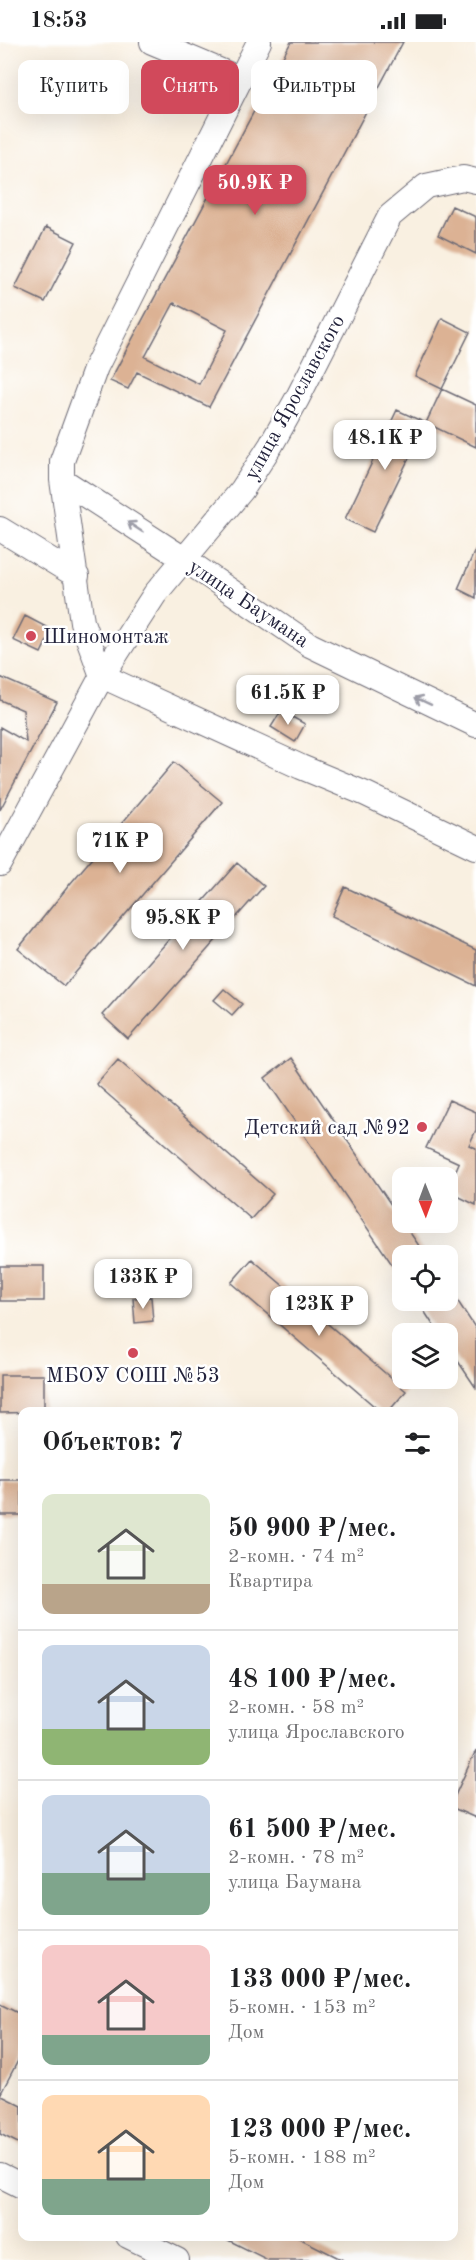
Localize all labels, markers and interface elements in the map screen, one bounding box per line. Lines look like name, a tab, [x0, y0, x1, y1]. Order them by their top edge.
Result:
text: 18:53	[30, 10, 87, 32]
chip: Купить	[18, 60, 129, 114]
chip: Снять	[141, 60, 239, 114]
chip: Фильтры	[251, 60, 377, 114]
pin: 50.9K ₽	[200, 165, 310, 216]
text: 50.9K ₽	[217, 174, 293, 194]
street label: улица Ярославского	[241, 312, 349, 484]
pin: 48.1K ₽	[330, 420, 440, 471]
text: 48.1K ₽	[347, 429, 423, 449]
one-way arrow	[127, 521, 144, 533]
street label: улица Баумана	[184, 556, 312, 652]
place label: Шиномонтаж	[43, 627, 169, 648]
marker: Шиномонтаж	[24, 629, 38, 643]
pin: 61.5K ₽	[233, 675, 343, 726]
text: 61.5K ₽	[250, 684, 326, 704]
one-way arrow	[414, 695, 432, 706]
pin: 71K ₽	[78, 823, 162, 874]
text: 71K ₽	[91, 832, 149, 852]
pin: 95.8K ₽	[128, 900, 238, 951]
text: 95.8K ₽	[145, 909, 221, 929]
place label: Детский сад №92	[244, 1118, 410, 1139]
marker: Детский сад №92	[415, 1120, 429, 1134]
north arrow	[392, 1167, 458, 1233]
map controls	[392, 1167, 458, 1389]
button: locate	[392, 1245, 458, 1311]
pin: 133K ₽	[94, 1259, 192, 1310]
text: 133K ₽	[108, 1268, 178, 1288]
pin: 123K ₽	[270, 1286, 368, 1337]
text: 123K ₽	[284, 1295, 354, 1315]
button: layers	[392, 1323, 458, 1389]
marker: МБОУ СОШ №53	[126, 1346, 140, 1360]
place label: МБОУ СОШ №53	[46, 1366, 220, 1387]
icon: filters	[401, 1427, 434, 1460]
text: Объектов: 7	[42, 1430, 183, 1456]
text: 50 900 ₽/мес.	[228, 1516, 396, 1542]
icon: home	[90, 1518, 162, 1590]
text: 2-комн. · 74 m²	[228, 1547, 364, 1567]
text: Квартира	[228, 1572, 313, 1592]
text: 48 100 ₽/мес.	[228, 1667, 396, 1693]
icon: home	[90, 1669, 162, 1741]
text: 2-комн. · 58 m²	[228, 1698, 364, 1718]
text: улица Ярославского	[228, 1723, 405, 1743]
text: 61 500 ₽/мес.	[228, 1817, 396, 1843]
icon: home	[90, 1819, 162, 1891]
text: 2-комн. · 78 m²	[228, 1848, 364, 1868]
text: улица Баумана	[228, 1873, 362, 1893]
text: 133 000 ₽/мес.	[228, 1967, 411, 1993]
icon: home	[90, 1969, 162, 2041]
text: 5-комн. · 153 m²	[228, 1998, 376, 2018]
text: Дом	[228, 2023, 264, 2043]
text: 123 000 ₽/мес.	[228, 2117, 411, 2143]
icon: home	[90, 2119, 162, 2191]
text: 5-комн. · 188 m²	[228, 2148, 376, 2168]
text: Дом	[228, 2173, 264, 2193]

